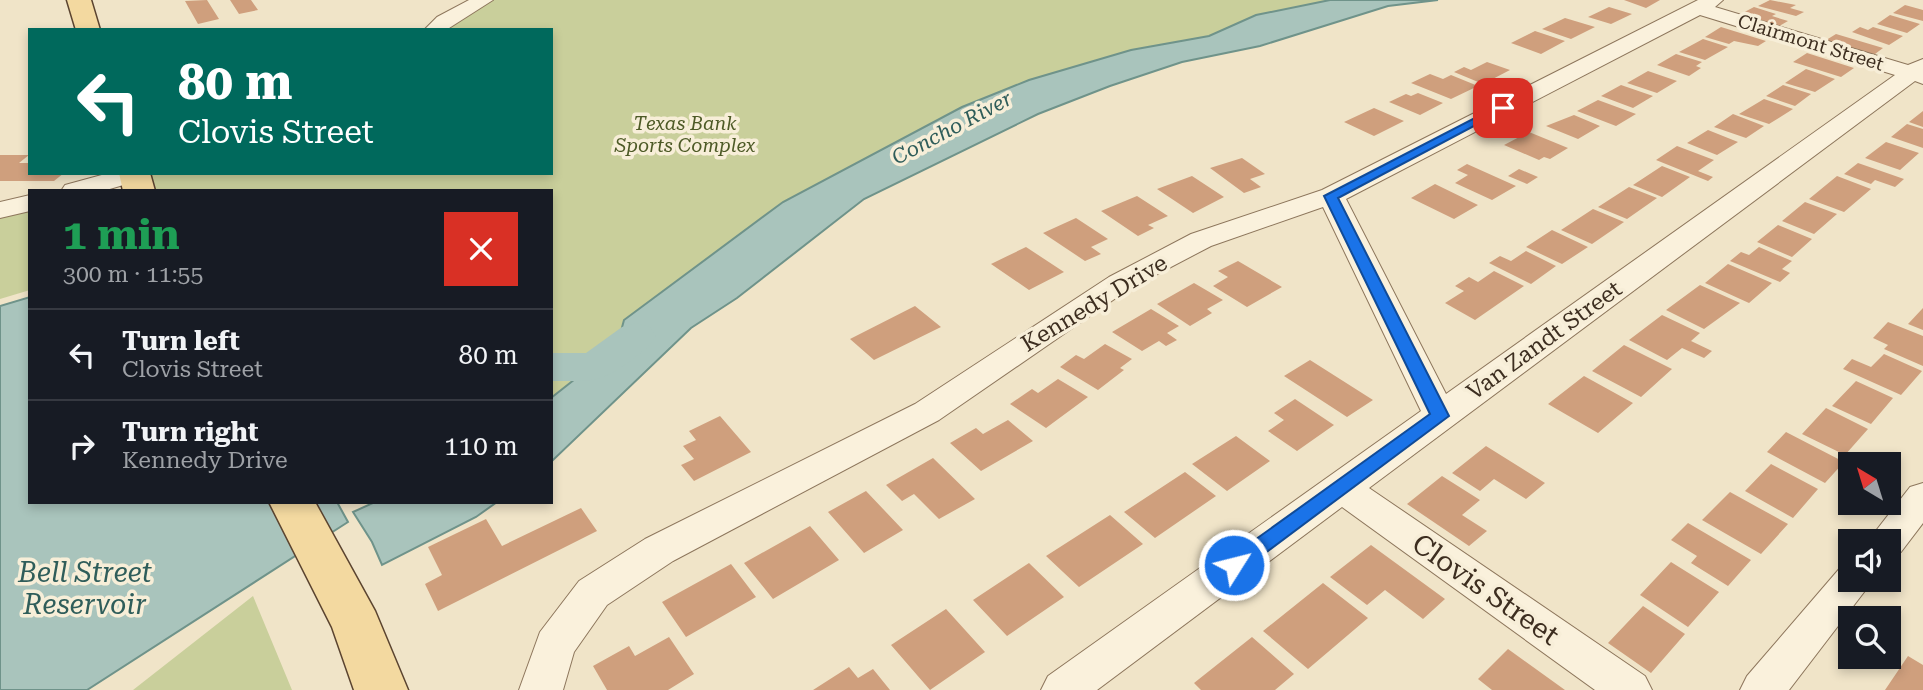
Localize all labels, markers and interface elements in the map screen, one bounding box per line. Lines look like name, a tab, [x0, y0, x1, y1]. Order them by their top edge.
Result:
street label: Clairmont Street	[1735, 9, 1887, 76]
text: 80 m	[178, 54, 293, 111]
icon: left	[63, 56, 154, 147]
pin	[1473, 78, 1533, 138]
water label: Concho River	[888, 86, 1016, 170]
icon: arrive	[1484, 89, 1522, 127]
park label: Texas Bank Sports Complex	[614, 112, 756, 157]
text: Clovis Street	[178, 113, 374, 151]
text: 1 min	[63, 210, 180, 259]
button: close	[444, 212, 518, 286]
street label: Kennedy Drive	[1016, 249, 1172, 358]
text: 300 m · 11:55	[63, 261, 203, 288]
street label: Van Zandt Street	[1462, 275, 1627, 406]
text: Turn left	[122, 326, 240, 356]
icon: left	[63, 336, 101, 374]
text: 80 m	[459, 340, 518, 370]
text: Clovis Street	[122, 356, 263, 383]
text: Turn right	[122, 417, 258, 447]
icon: right	[63, 427, 101, 465]
text: 110 m	[444, 431, 518, 461]
text: Kennedy Drive	[122, 447, 288, 474]
north arrow	[1838, 452, 1900, 514]
map controls	[1838, 452, 1901, 669]
street label: Clovis Street	[1406, 527, 1565, 652]
position arrow	[1197, 528, 1271, 602]
button: sound	[1838, 529, 1901, 592]
water label: Bell Street Reservoir	[17, 556, 153, 621]
button: search	[1838, 606, 1901, 669]

